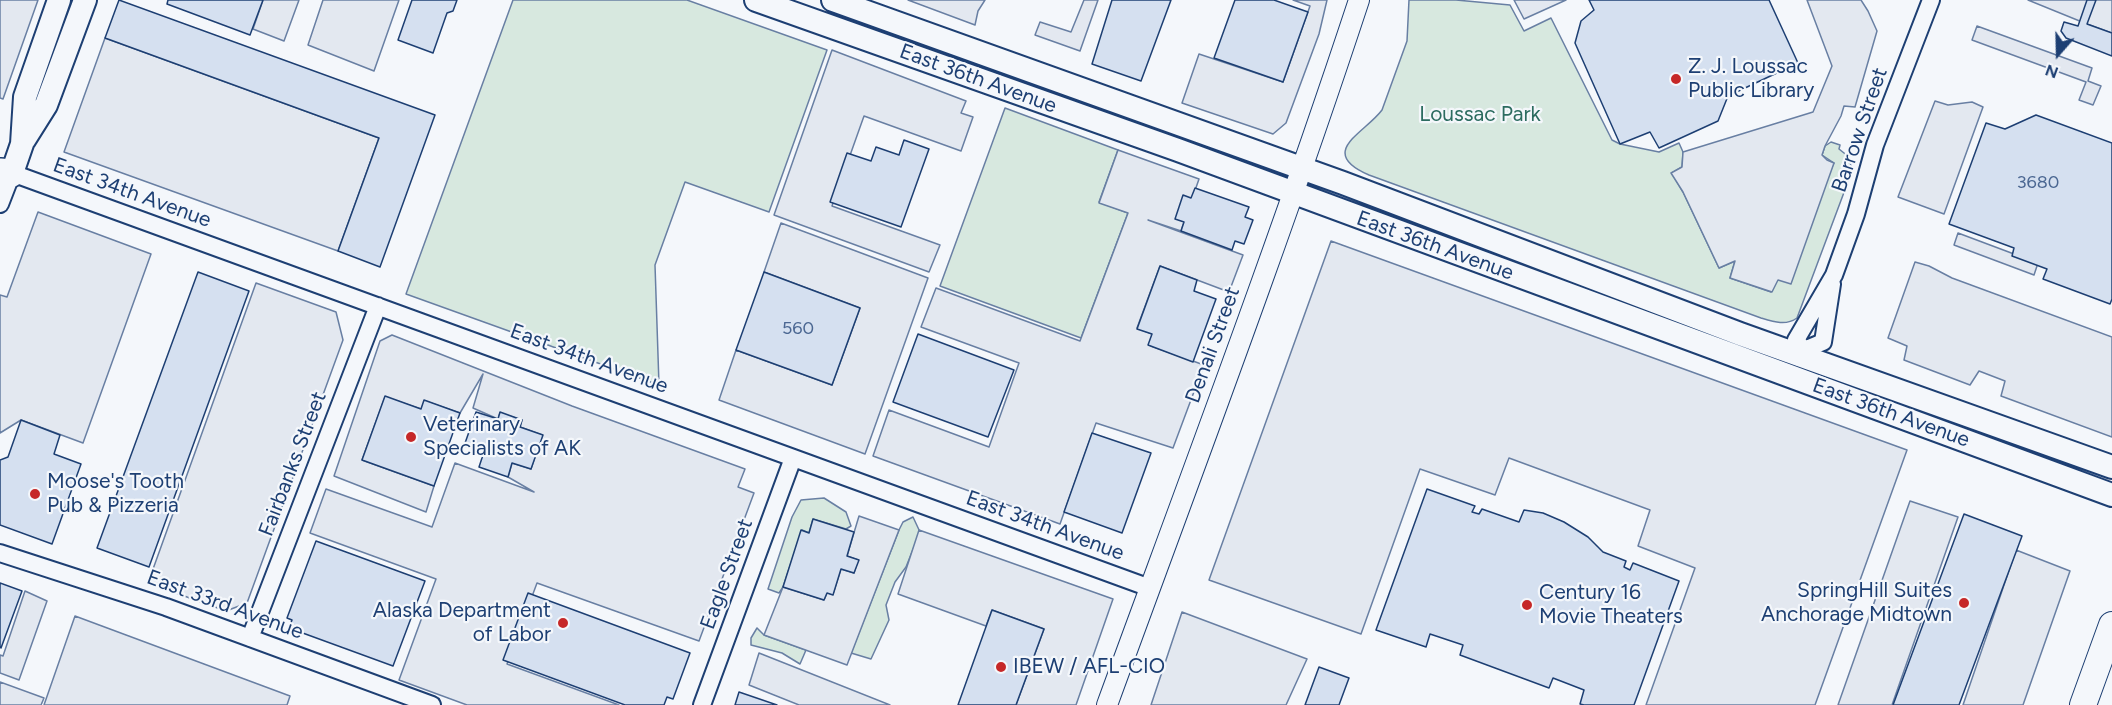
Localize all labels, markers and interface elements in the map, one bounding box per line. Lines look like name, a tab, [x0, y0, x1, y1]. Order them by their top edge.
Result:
north arrow	[2028, 24, 2088, 84]
street label: East 36th Avenue	[896, 39, 1060, 119]
place label: Z. J. Loussac Public Library	[1688, 54, 1814, 104]
text: N	[2043, 60, 2061, 82]
street label: Barrow Street	[1827, 64, 1893, 196]
marker: Z. J. Loussac Public Library	[1669, 72, 1683, 86]
park label: Loussac Park	[1419, 102, 1541, 128]
street label: East 34th Avenue	[50, 153, 214, 233]
house number: 3680	[2017, 172, 2059, 194]
street label: East 36th Avenue	[1353, 206, 1517, 286]
street label: Denali Street	[1180, 283, 1246, 407]
house number: 560	[782, 318, 814, 340]
street label: East 34th Avenue	[507, 319, 671, 399]
street label: East 36th Avenue	[1809, 373, 1973, 453]
street label: Fairbanks Street	[254, 388, 332, 540]
place label: Veterinary Specialists of AK	[423, 412, 581, 462]
marker: Veterinary Specialists of AK	[404, 430, 418, 444]
place label: Moose's Tooth Pub & Pizzeria	[47, 469, 184, 519]
street label: East 34th Avenue	[963, 486, 1127, 566]
marker: Moose's Tooth Pub & Pizzeria	[28, 487, 42, 501]
street label: Eagle Street	[695, 515, 759, 633]
street label: East 33rd Avenue	[143, 565, 307, 645]
place label: SpringHill Suites Anchorage Midtown	[1761, 578, 1952, 628]
place label: Century 16 Movie Theaters	[1539, 580, 1683, 630]
marker: SpringHill Suites Anchorage Midtown	[1957, 596, 1971, 610]
place label: Alaska Department of Labor	[373, 598, 551, 648]
marker: Century 16 Movie Theaters	[1520, 598, 1534, 612]
marker: Alaska Department of Labor	[556, 616, 570, 630]
place label: IBEW / AFL-CIO	[1013, 654, 1165, 680]
marker: IBEW / AFL-CIO	[994, 660, 1008, 674]

